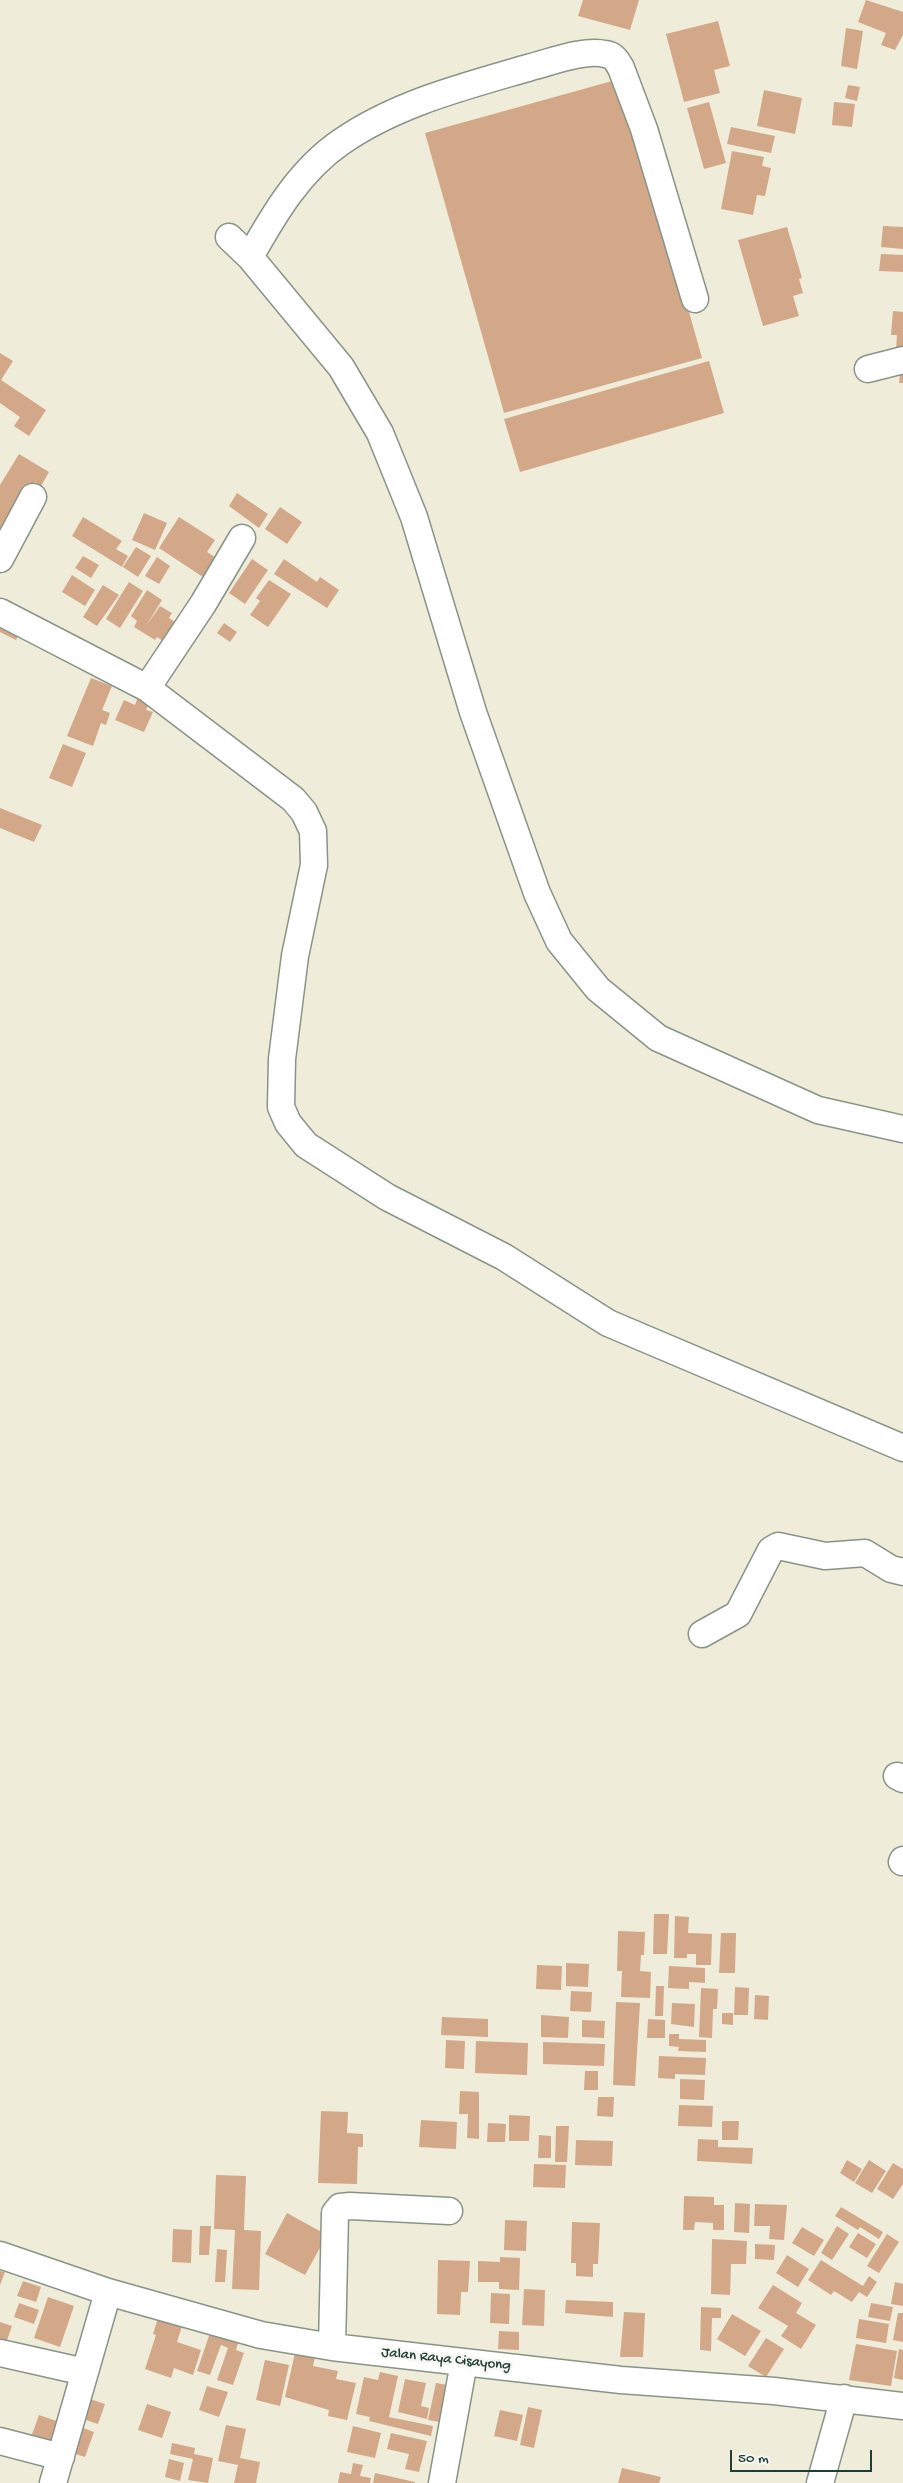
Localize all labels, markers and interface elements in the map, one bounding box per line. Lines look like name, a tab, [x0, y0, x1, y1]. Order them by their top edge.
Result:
street label: Jalan Raya Cisayong	[380, 2344, 512, 2376]
scale bar	[733, 2440, 876, 2472]
text: 50 m	[738, 2450, 769, 2468]

